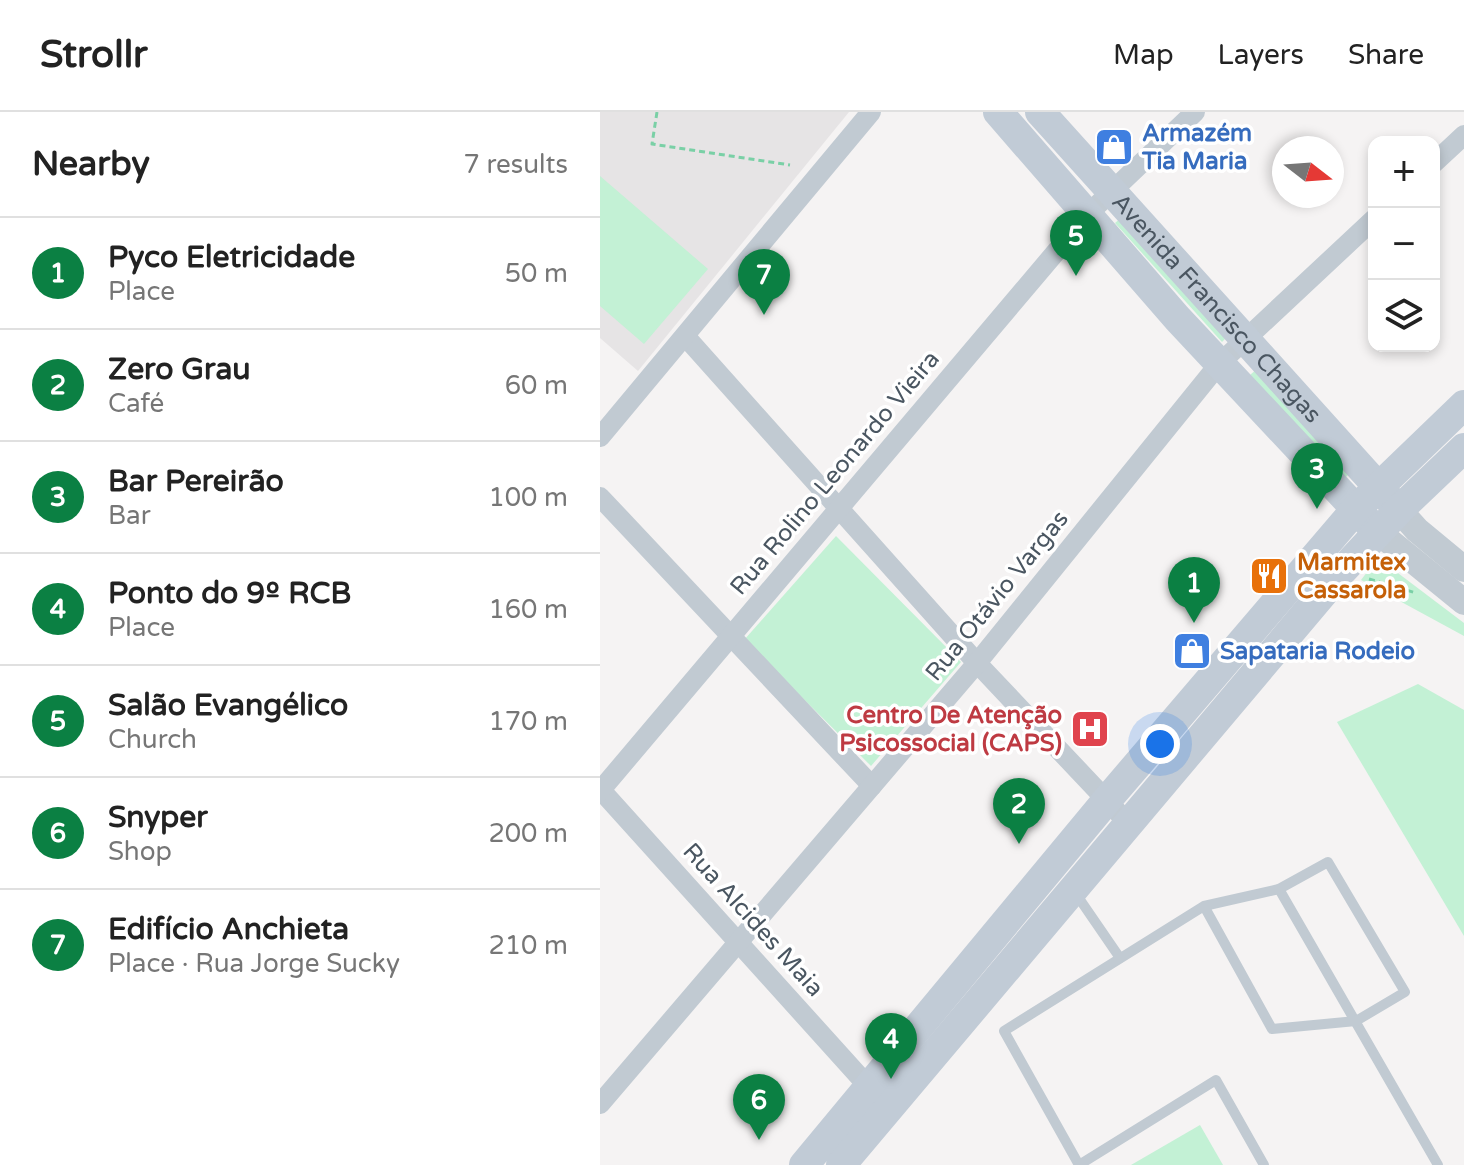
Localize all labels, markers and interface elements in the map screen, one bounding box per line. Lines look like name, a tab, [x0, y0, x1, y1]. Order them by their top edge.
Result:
text: Strollr	[40, 32, 148, 78]
text: Map	[1113, 38, 1174, 72]
text: Layers	[1218, 38, 1304, 72]
text: Share	[1348, 38, 1424, 72]
place label: Armazém Tia Maria	[1141, 119, 1252, 176]
shop icon: Armazém Tia Maria	[1093, 126, 1135, 168]
north arrow	[1272, 136, 1344, 208]
map controls	[1368, 136, 1440, 352]
button: +	[1368, 136, 1440, 208]
text: Nearby	[32, 144, 150, 185]
text: 7 results	[463, 149, 568, 180]
street label: Avenida Francisco Chagas	[1106, 187, 1328, 429]
button: −	[1368, 208, 1440, 280]
pin: 5	[1050, 210, 1102, 276]
text: Pyco Eletricidade	[108, 239, 355, 276]
pin: 7	[738, 249, 790, 315]
text: 1	[50, 258, 66, 289]
text: 50 m	[505, 258, 568, 289]
text: Place	[108, 276, 175, 307]
button: layers	[1368, 280, 1440, 352]
street label: Rua Rolino Leonardo Vieira	[724, 345, 946, 601]
text: Zero Grau	[108, 351, 250, 388]
text: 2	[50, 370, 66, 401]
text: 60 m	[505, 370, 568, 401]
text: Café	[108, 388, 164, 419]
pin: 3	[1291, 443, 1343, 509]
text: Bar Pereirão	[108, 463, 284, 500]
text: 3	[50, 482, 66, 513]
text: 100 m	[488, 482, 568, 513]
text: Bar	[108, 500, 151, 531]
street label: Rua Otávio Vargas	[919, 505, 1075, 687]
place label: Marmitex Cassarola	[1297, 548, 1407, 605]
restaurant icon: Marmitex Cassarola	[1248, 555, 1290, 597]
pin: 1	[1168, 557, 1220, 623]
text: Ponto do 9º RCB	[108, 575, 351, 612]
text: 4	[50, 594, 66, 625]
text: 160 m	[488, 594, 568, 625]
text: Place	[108, 612, 175, 643]
shop icon: Sapataria Rodeio	[1171, 630, 1213, 672]
place label: Sapataria Rodeio	[1220, 637, 1415, 666]
text: Salão Evangélico	[108, 687, 348, 724]
place label: Centro De Atenção Psicossocial (CAPS)	[839, 701, 1062, 758]
text: 5	[50, 706, 66, 737]
text: 170 m	[488, 706, 568, 737]
hospital icon: Centro De Atenção Psicossocial (CAPS)	[1069, 708, 1111, 750]
text: Church	[108, 724, 197, 755]
your location	[1140, 724, 1180, 764]
pin: 2	[993, 778, 1045, 844]
text: Snyper	[108, 799, 208, 836]
text: 6	[50, 818, 66, 849]
text: 200 m	[488, 818, 568, 849]
text: Shop	[108, 836, 172, 867]
street label: Rua Alcides Maia	[676, 837, 830, 1003]
text: Edifício Anchieta	[108, 911, 349, 948]
text: 7	[50, 930, 66, 961]
text: 210 m	[488, 930, 568, 961]
text: Place · Rua Jorge Sucky	[108, 948, 400, 979]
pin: 4	[865, 1013, 917, 1079]
pin: 6	[733, 1074, 785, 1140]

